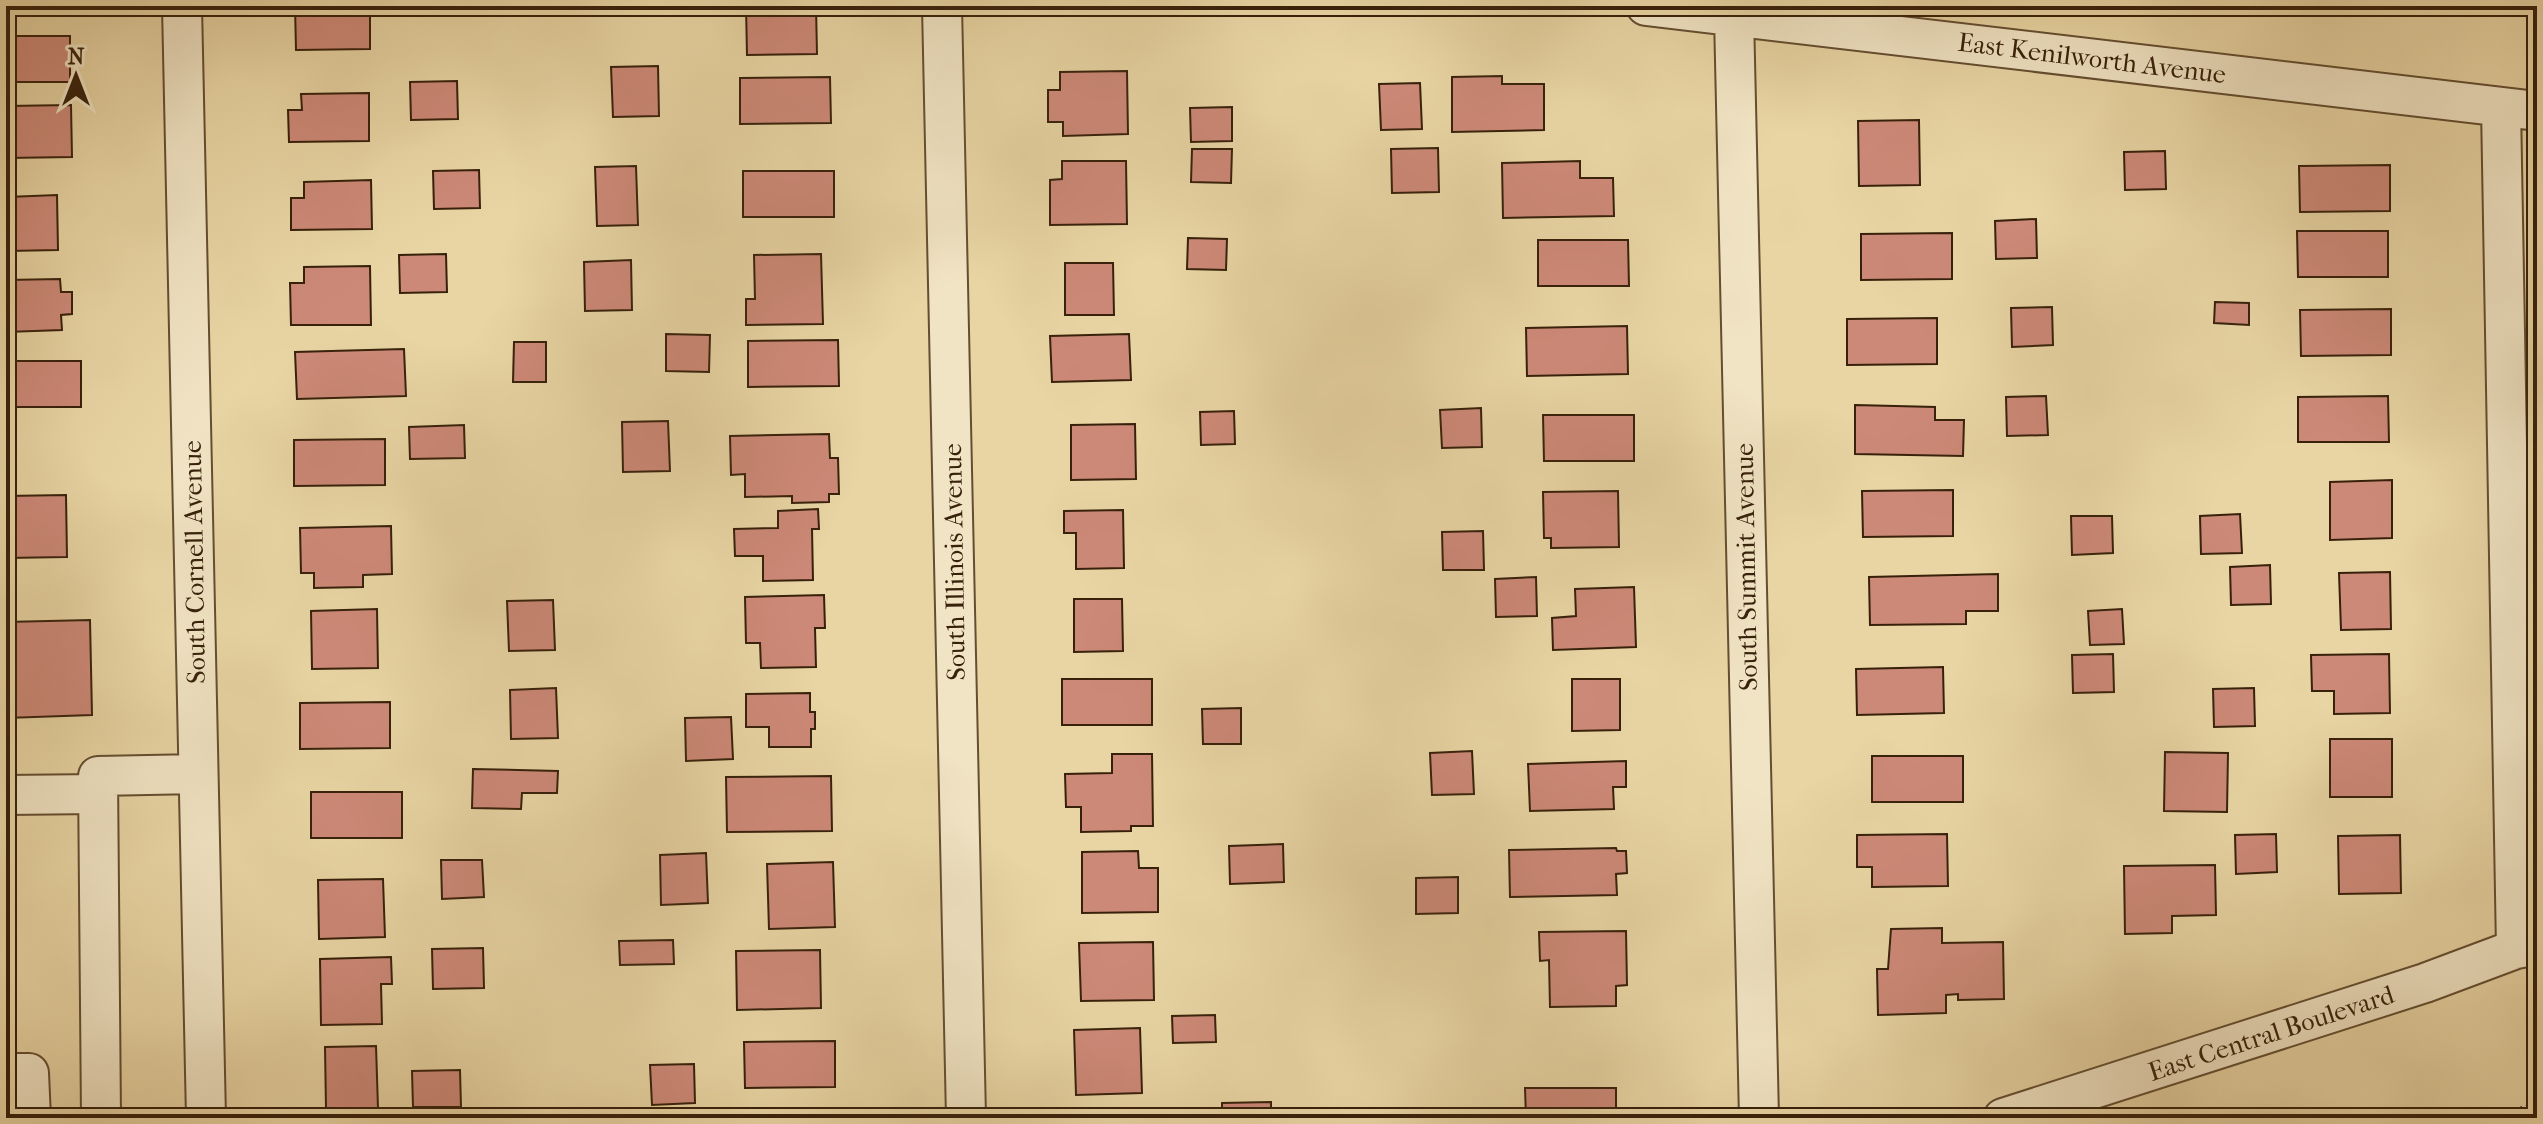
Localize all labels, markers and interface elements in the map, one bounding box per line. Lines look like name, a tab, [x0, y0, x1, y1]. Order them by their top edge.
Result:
street label: East Kenilworth Avenue	[1956, 27, 2228, 90]
north arrow	[36, 36, 116, 116]
text: N	[68, 44, 85, 70]
street label: South Cornell Avenue	[177, 440, 212, 684]
street label: South Illinois Avenue	[937, 443, 972, 681]
street label: South Summit Avenue	[1729, 443, 1764, 691]
street label: East Central Boulevard	[2144, 979, 2399, 1088]

